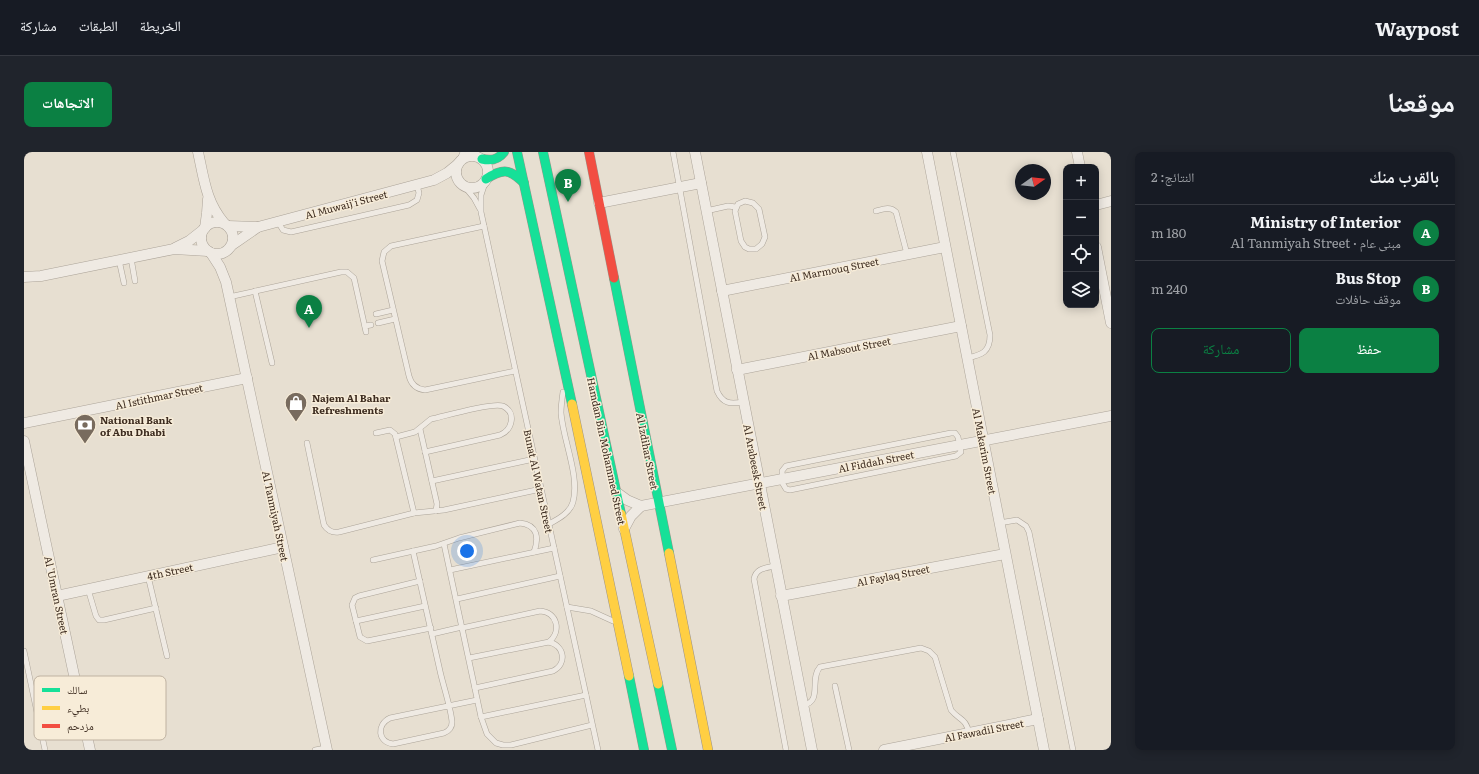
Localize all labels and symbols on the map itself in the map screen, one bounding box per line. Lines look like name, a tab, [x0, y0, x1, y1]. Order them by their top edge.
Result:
north arrow	[1015, 164, 1051, 200]
pin: B	[555, 169, 581, 202]
street label: Al Muwaij'i Street	[303, 186, 389, 222]
street label: Al Marmouq Street	[788, 253, 880, 285]
pin: A	[296, 295, 322, 328]
street label: Al Mabsout Street	[806, 333, 892, 363]
street label: Hamdan Bin Mohammed Street	[584, 376, 630, 526]
street label: Al Istithmar Street	[114, 379, 204, 413]
shop icon: Najem Al Bahar Refreshments	[283, 390, 309, 423]
place label: Najem Al Bahar Refreshments	[312, 390, 391, 417]
street label: Al Makarim Street	[969, 407, 1001, 495]
street label: Al Izdihar Street	[633, 411, 663, 491]
bank icon: National Bank of Abu Dhabi	[72, 412, 98, 445]
place label: National Bank of Abu Dhabi	[100, 412, 173, 439]
street label: Al Arabeesk Street	[740, 423, 772, 511]
street label: Bunat Al Watan Street	[521, 428, 557, 534]
street label: Al Fiddah Street	[837, 446, 915, 476]
street label: Al Tanmiyah Street	[259, 469, 293, 563]
your location	[457, 541, 477, 561]
street label: Al 'Umran Street	[41, 554, 73, 636]
street label: 4th Street	[146, 559, 194, 583]
street label: Al Faylaq Street	[855, 561, 931, 589]
legend	[34, 676, 166, 740]
text: سالك	[67, 681, 87, 697]
text: بطيء	[67, 699, 89, 717]
street label: Al Fawadil Street	[943, 715, 1025, 745]
text: مزدحم	[67, 717, 94, 734]

